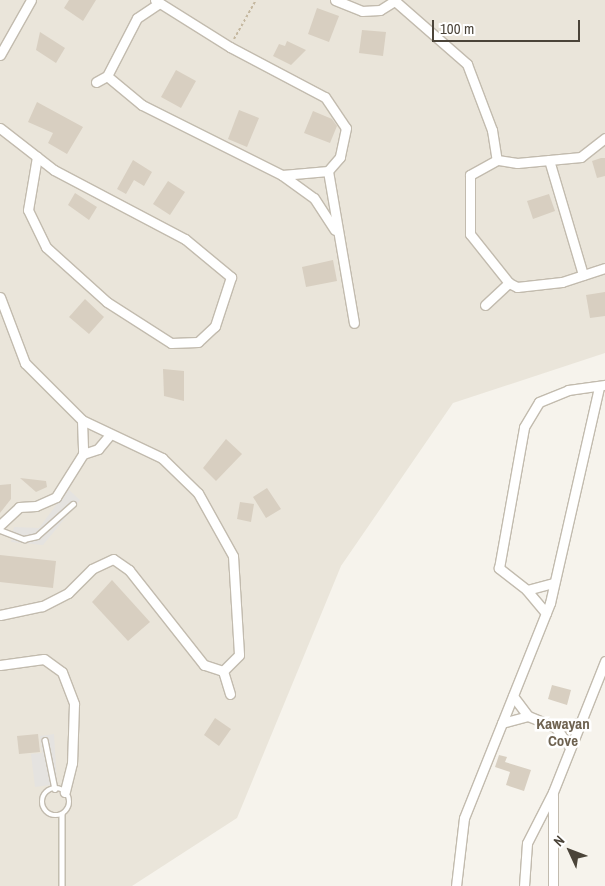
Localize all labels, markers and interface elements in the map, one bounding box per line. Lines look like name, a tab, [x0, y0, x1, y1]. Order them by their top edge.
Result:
scale bar	[435, 10, 582, 42]
text: 100 m	[440, 18, 474, 39]
district label: Kawayan Cove	[536, 714, 590, 749]
north arrow	[545, 826, 595, 876]
text: N	[550, 832, 568, 850]

